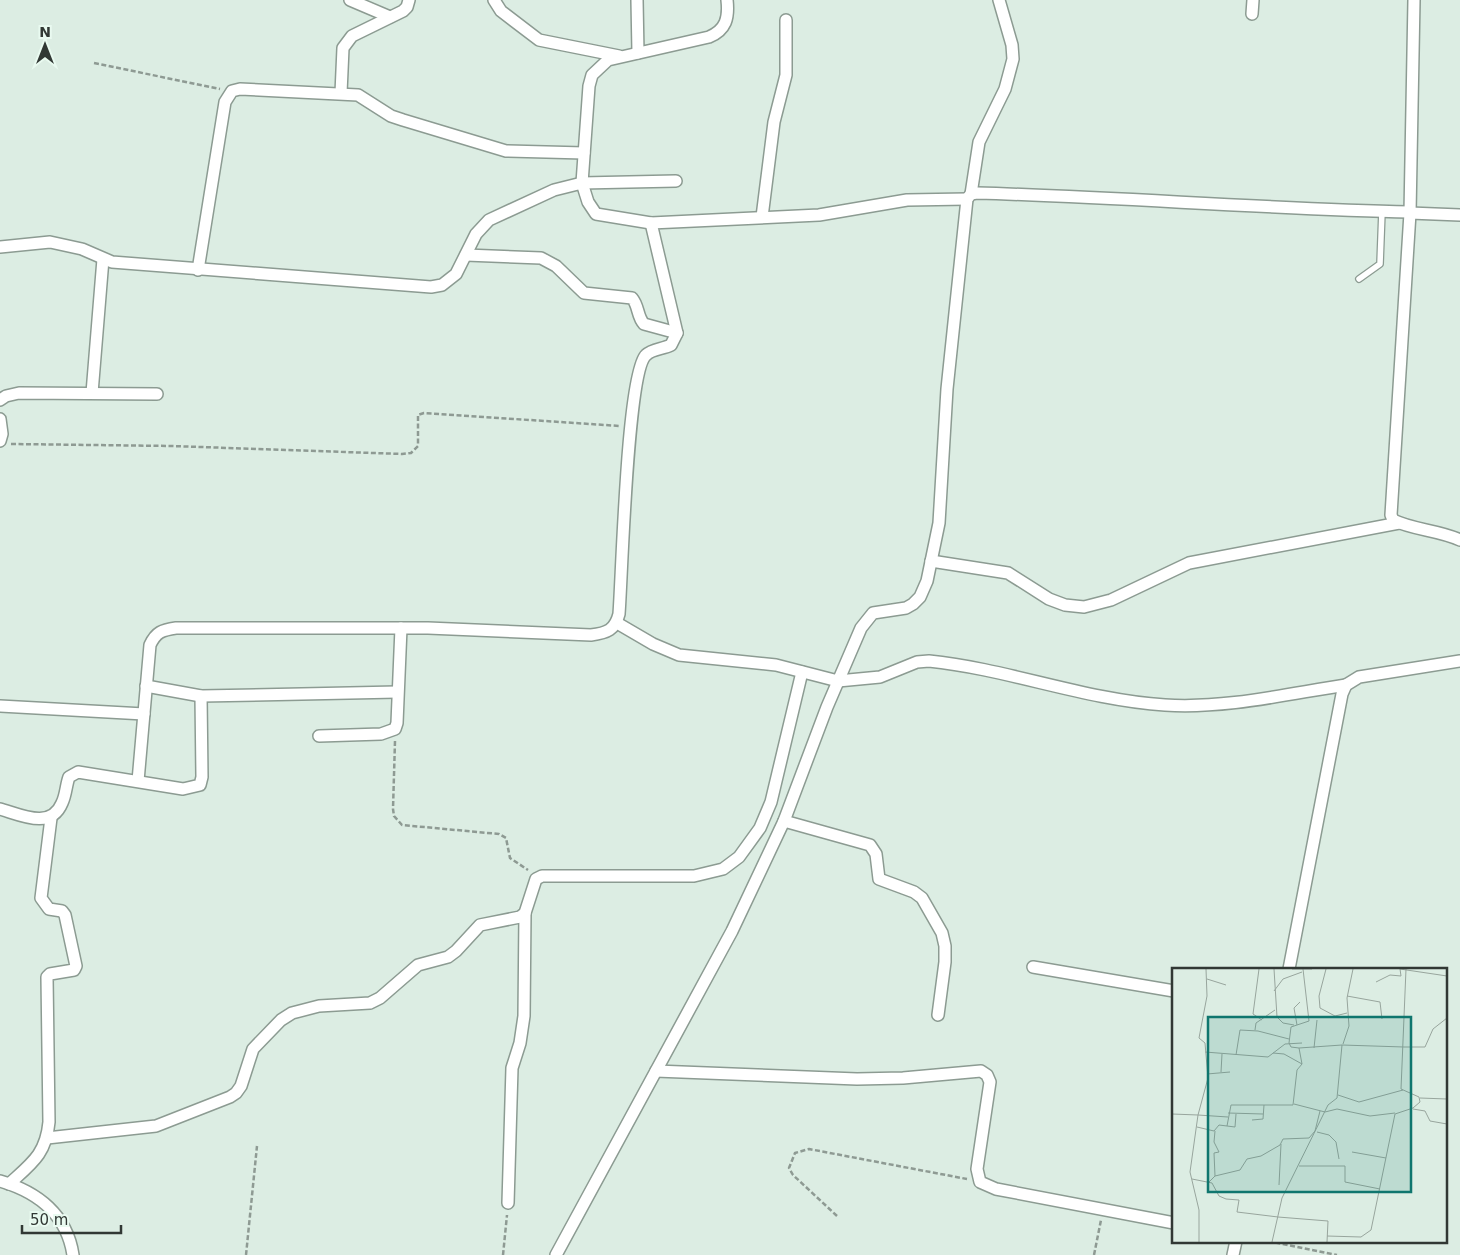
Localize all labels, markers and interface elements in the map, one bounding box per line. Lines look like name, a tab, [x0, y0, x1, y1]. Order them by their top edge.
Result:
north arrow	[20, 20, 70, 70]
text: N	[39, 24, 51, 40]
inset map	[1172, 968, 1448, 1242]
scale bar	[22, 1202, 121, 1234]
text: 50 m	[30, 1211, 68, 1229]

